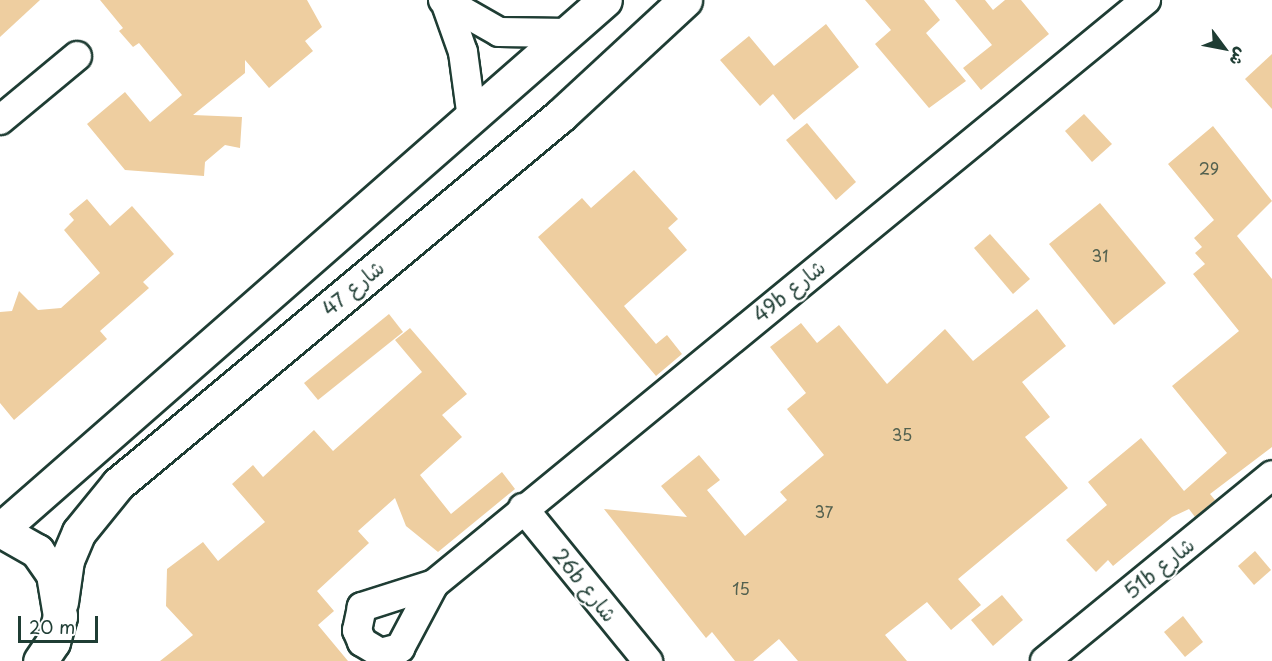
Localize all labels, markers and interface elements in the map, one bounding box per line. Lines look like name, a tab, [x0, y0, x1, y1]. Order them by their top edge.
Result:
north arrow	[1194, 18, 1254, 78]
text: ش	[1224, 44, 1254, 71]
house number: 29	[1199, 158, 1219, 178]
house number: 31	[1092, 245, 1108, 265]
street label: شارع 47	[317, 255, 389, 321]
street label: 49b شارع	[748, 255, 830, 327]
house number: 35	[892, 424, 912, 444]
house number: 37	[815, 501, 833, 521]
street label: 51b شارع	[1119, 533, 1199, 603]
street label: 26b شارع	[548, 543, 622, 627]
house number: 15	[732, 578, 750, 598]
scale bar	[21, 604, 100, 642]
text: 20 m	[29, 613, 75, 640]

